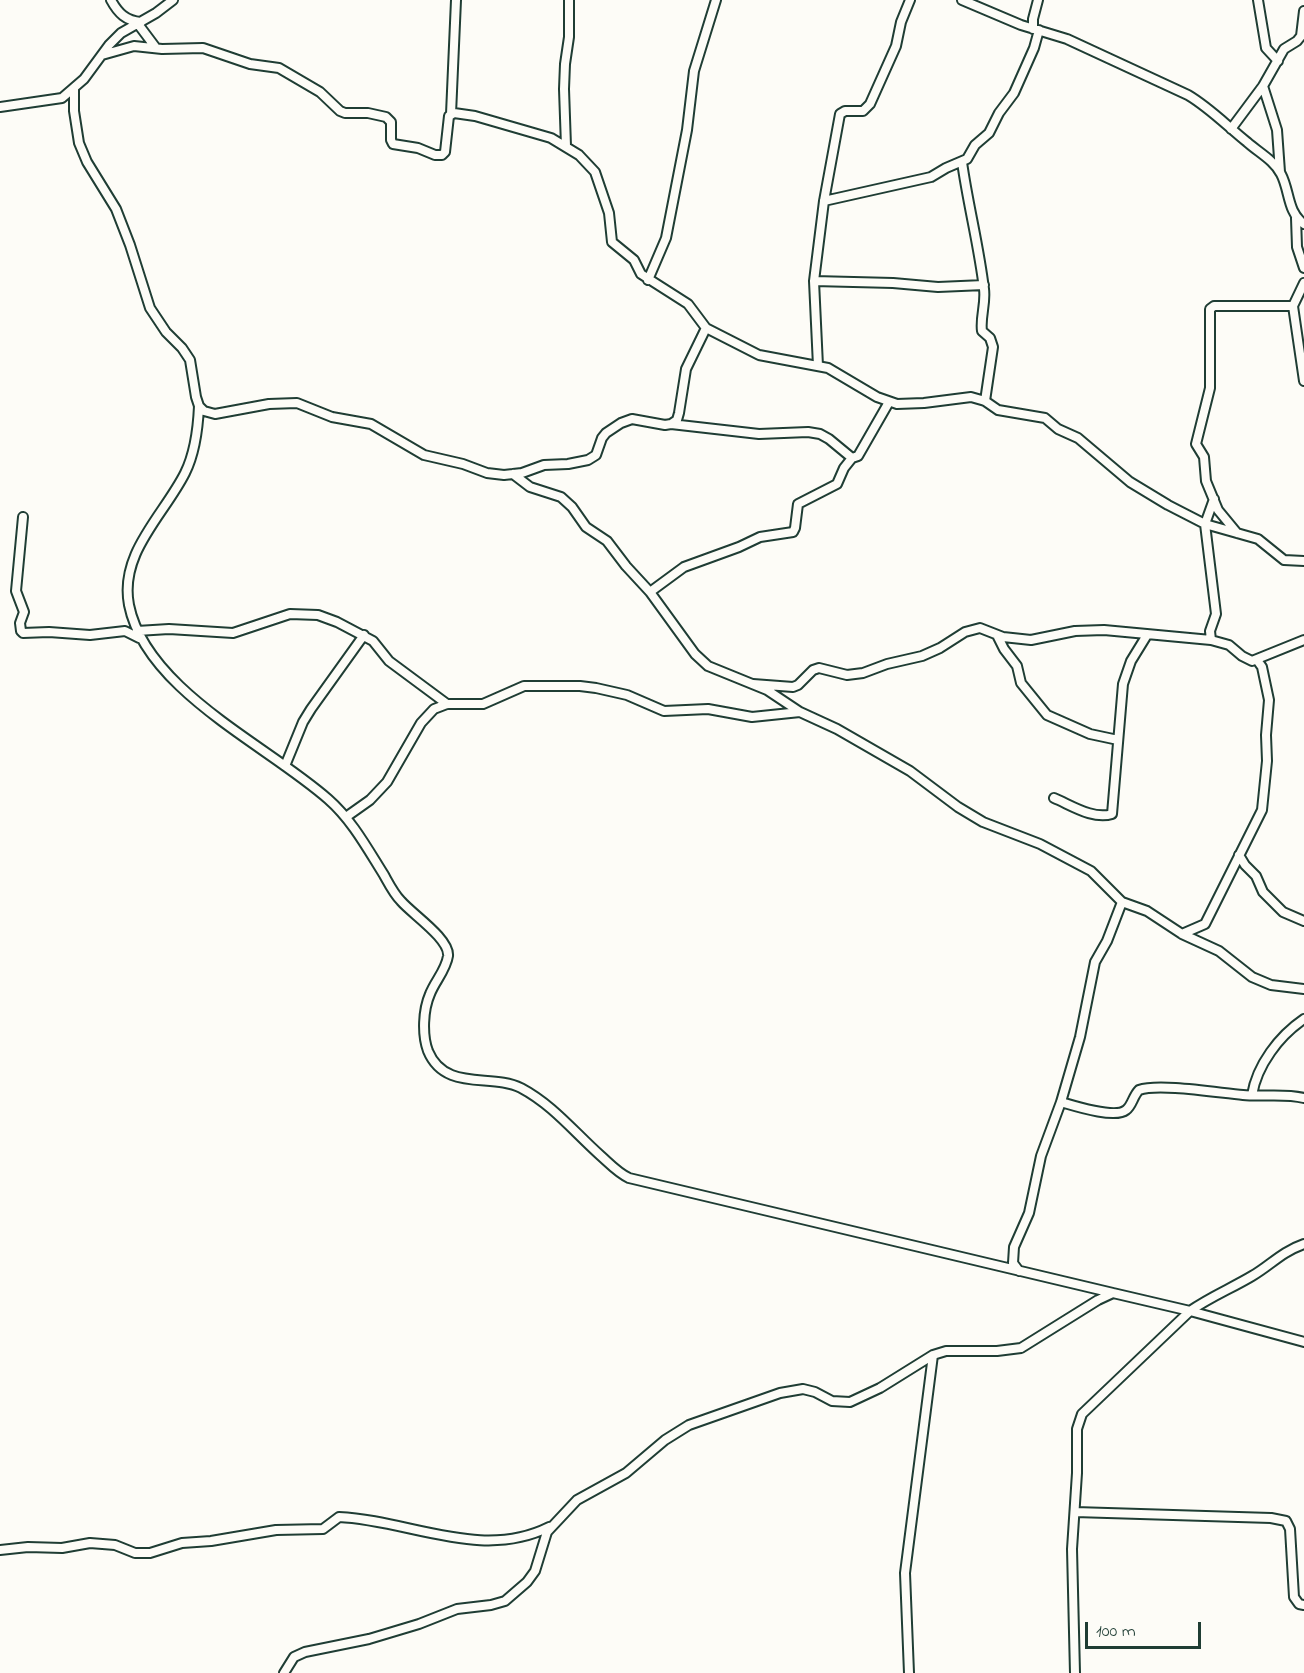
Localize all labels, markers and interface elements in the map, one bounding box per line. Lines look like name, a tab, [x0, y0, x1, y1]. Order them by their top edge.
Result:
scale bar	[1088, 1610, 1204, 1648]
text: 100 m	[1096, 1619, 1136, 1645]

